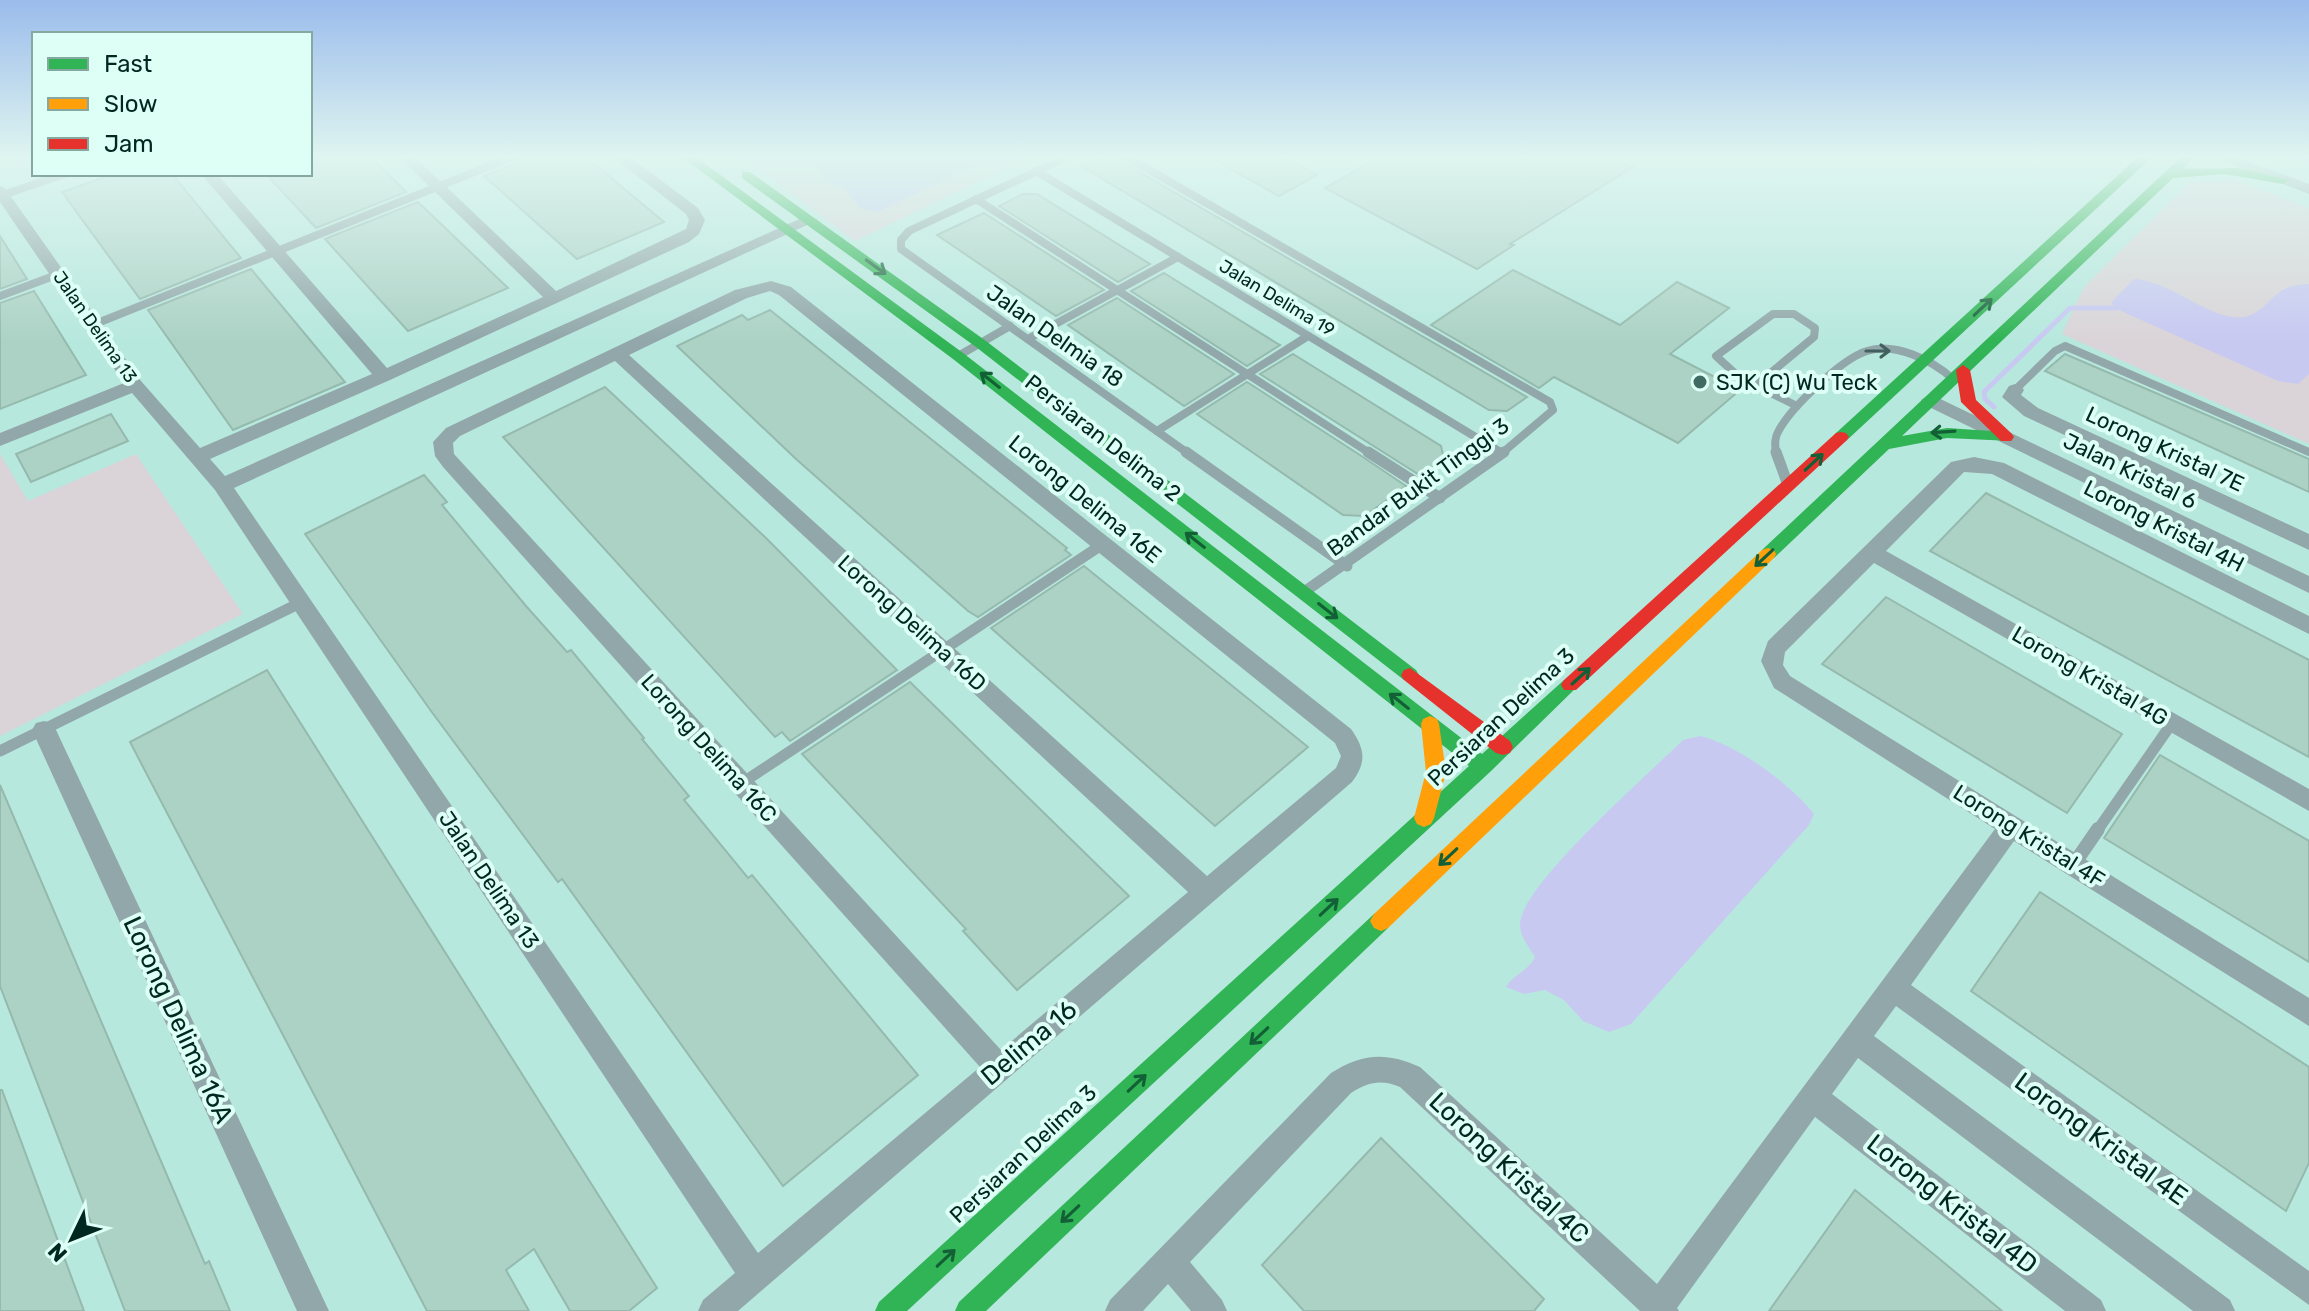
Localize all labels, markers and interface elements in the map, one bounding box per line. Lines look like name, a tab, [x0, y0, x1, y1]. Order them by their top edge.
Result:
legend	[32, 32, 312, 176]
text: Fast	[104, 50, 152, 78]
text: Slow	[104, 90, 157, 118]
text: Jam	[104, 130, 154, 158]
street label: Jalan Delima 19	[1215, 255, 1339, 341]
one-way arrow	[864, 259, 886, 276]
street label: Jalan Delima 13	[48, 267, 142, 387]
street label: Jalan Delmia 18	[981, 279, 1129, 393]
one-way arrow	[1973, 298, 1993, 316]
one-way arrow	[1864, 344, 1890, 359]
street label: Persiaran Delima 2	[1020, 369, 1186, 507]
place label: SJK (C) Wu Teck	[1716, 369, 1878, 396]
one-way arrow	[980, 372, 1001, 389]
marker: SJK (C) Wu Teck	[1691, 373, 1709, 391]
street label: Lorong Kristal 7E	[2082, 400, 2248, 498]
street label: Bandar Bukit Tinggi 3	[1322, 412, 1514, 562]
one-way arrow	[1930, 425, 1957, 440]
street label: Jalan Kristal 6	[2059, 427, 2201, 515]
street label: Lorong Delima 16E	[1003, 429, 1167, 569]
one-way arrow	[1804, 453, 1824, 472]
street label: Lorong Kristal 4H	[2079, 474, 2249, 578]
one-way arrow	[1185, 532, 1206, 549]
one-way arrow	[1754, 548, 1774, 567]
street label: Lorong Delima 16D	[832, 549, 992, 697]
one-way arrow	[1317, 602, 1338, 619]
street label: Lorong Kristal 4G	[2007, 620, 2173, 732]
street label: Persiaran Delima 3	[1422, 642, 1580, 792]
one-way arrow	[1571, 666, 1591, 685]
street label: Lorong Delima 16C	[635, 668, 783, 828]
one-way arrow	[1389, 692, 1410, 709]
street label: Lorong Kristal 4F	[1948, 779, 2110, 893]
street label: Jalan Delima 13	[433, 806, 545, 954]
one-way arrow	[1438, 847, 1458, 865]
one-way arrow	[1319, 897, 1339, 916]
street label: Lorong Delima 16A	[116, 912, 240, 1128]
street label: Delima 16	[975, 994, 1083, 1092]
one-way arrow	[1249, 1026, 1269, 1045]
street label: Lorong Kristal 4E	[2009, 1066, 2193, 1212]
one-way arrow	[1127, 1074, 1147, 1092]
street label: Persiaran Delima 3	[944, 1079, 1102, 1229]
street label: Lorong Kristal 4C	[1423, 1086, 1595, 1250]
street label: Lorong Kristal 4D	[1861, 1128, 2043, 1280]
north arrow	[32, 1199, 112, 1279]
one-way arrow	[1060, 1205, 1080, 1224]
text: N	[42, 1237, 73, 1267]
one-way arrow	[935, 1250, 955, 1268]

